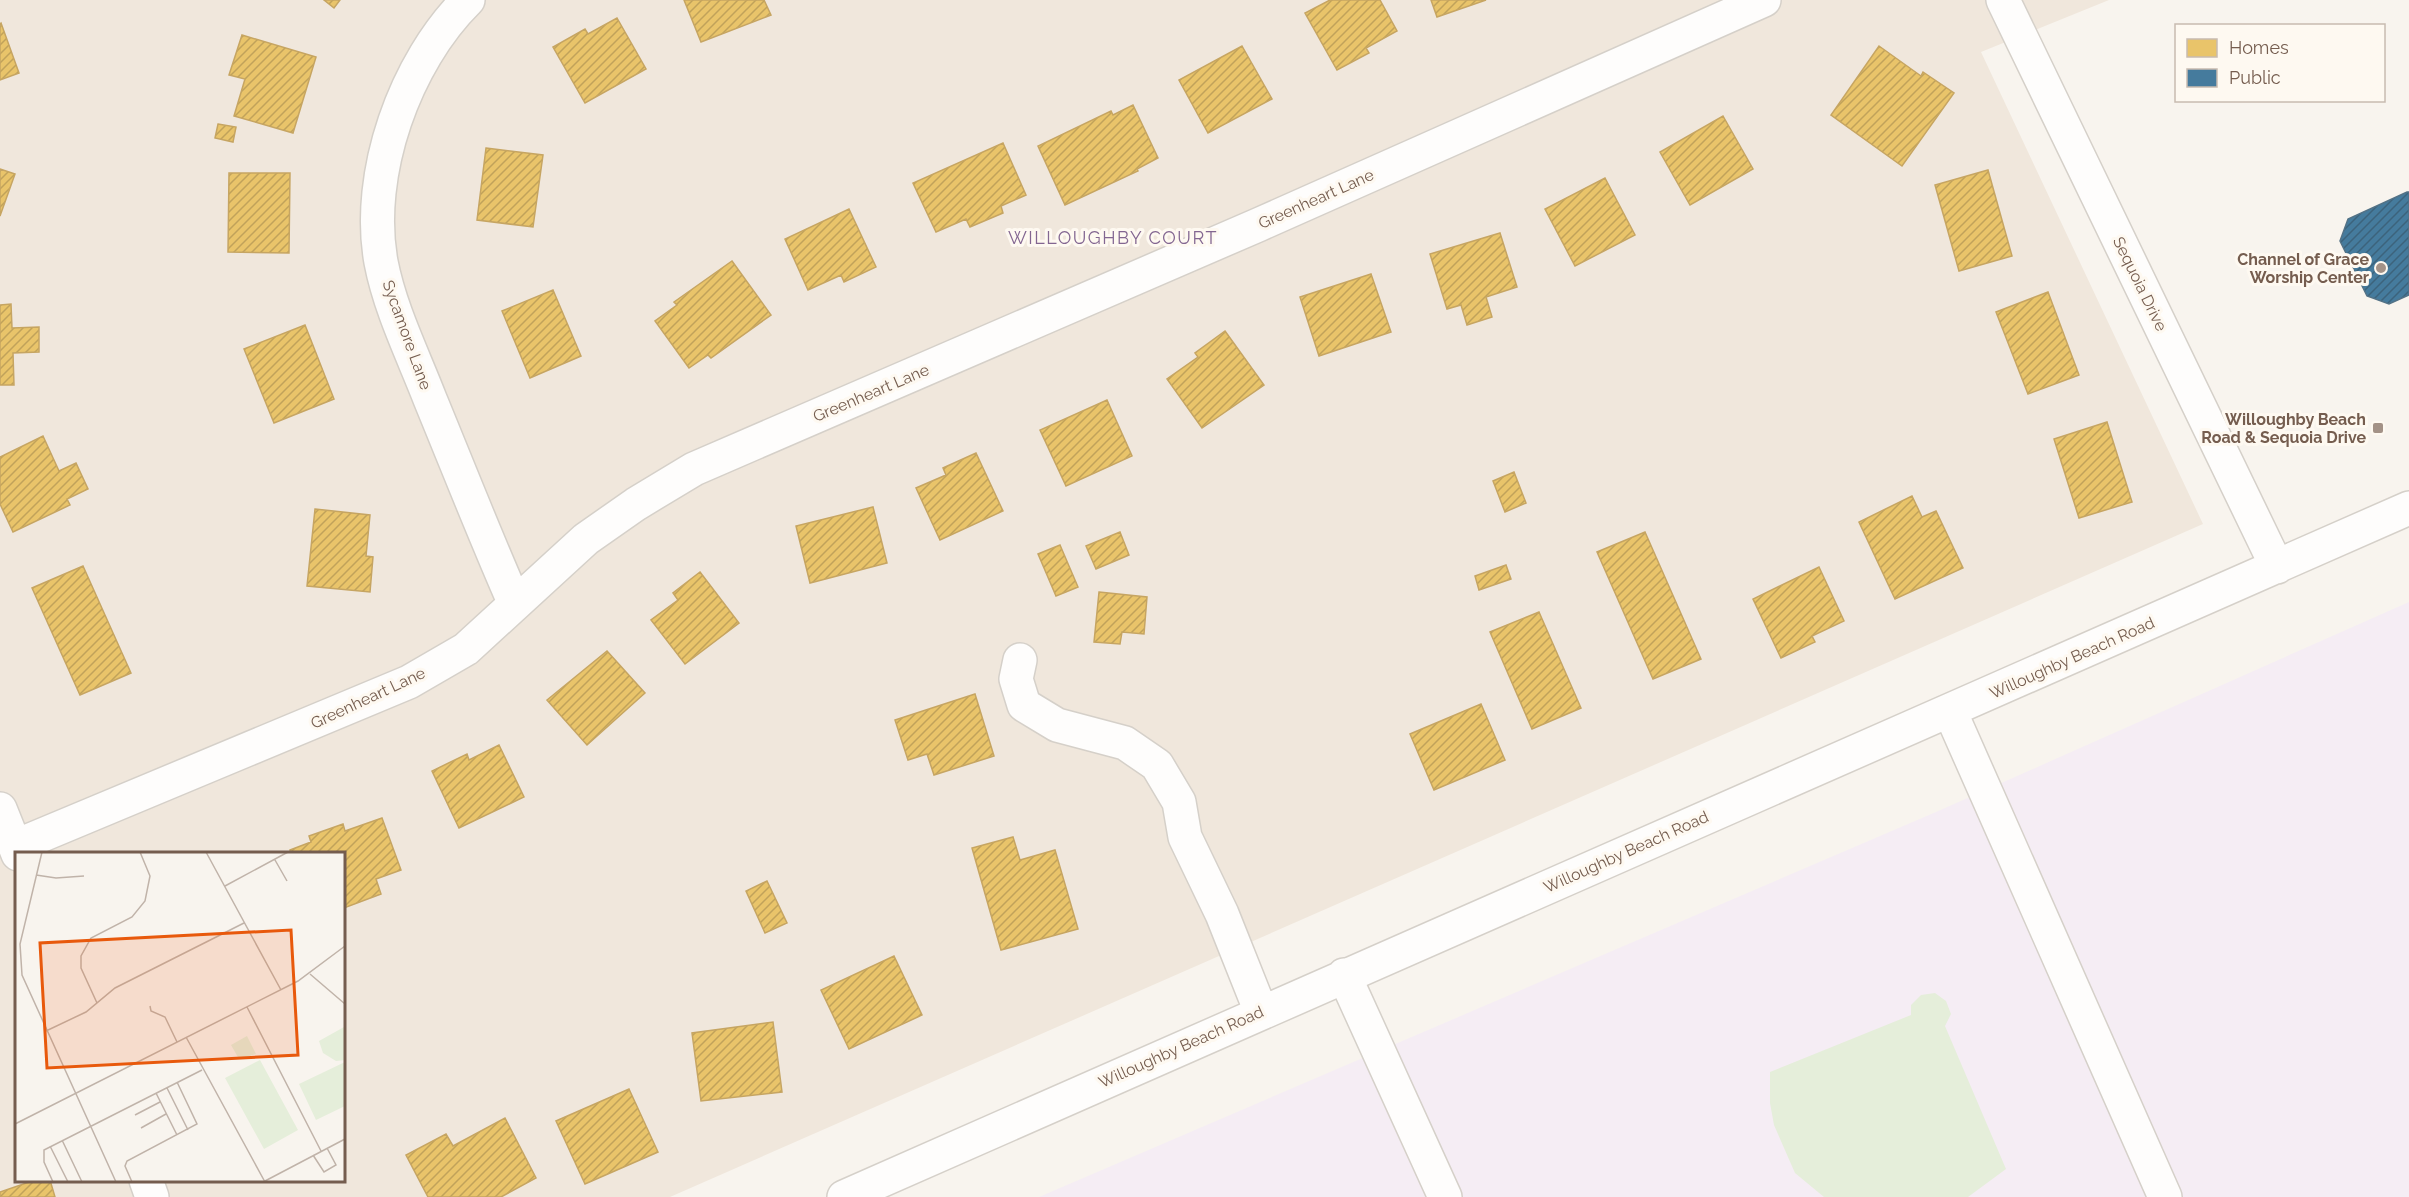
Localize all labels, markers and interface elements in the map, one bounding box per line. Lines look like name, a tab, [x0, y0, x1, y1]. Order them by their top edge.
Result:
legend	[2175, 24, 2385, 102]
text: Homes	[2229, 37, 2289, 58]
text: Public	[2229, 67, 2281, 88]
street label: Greenheart Lane	[1255, 165, 1377, 233]
district label: WILLOUGHBY COURT	[1008, 227, 1218, 248]
street label: Sequoia Drive	[2109, 234, 2171, 334]
place label: Channel of Grace Worship Center	[2237, 250, 2369, 287]
marker: Channel of Grace Worship Center	[2374, 261, 2388, 275]
street label: Sycamore Lane	[378, 278, 436, 392]
street label: Greenheart Lane	[810, 360, 932, 426]
place label: Willoughby Beach Road & Sequoia Drive	[2201, 410, 2366, 447]
marker: Willoughby Beach Road & Sequoia Drive	[2371, 421, 2385, 435]
street label: Willoughby Beach Road	[1987, 613, 2157, 703]
street label: Greenheart Lane	[308, 663, 428, 733]
street label: Willoughby Beach Road	[1541, 807, 1711, 897]
inset map	[15, 852, 345, 1182]
street label: Willoughby Beach Road	[1096, 1002, 1266, 1092]

